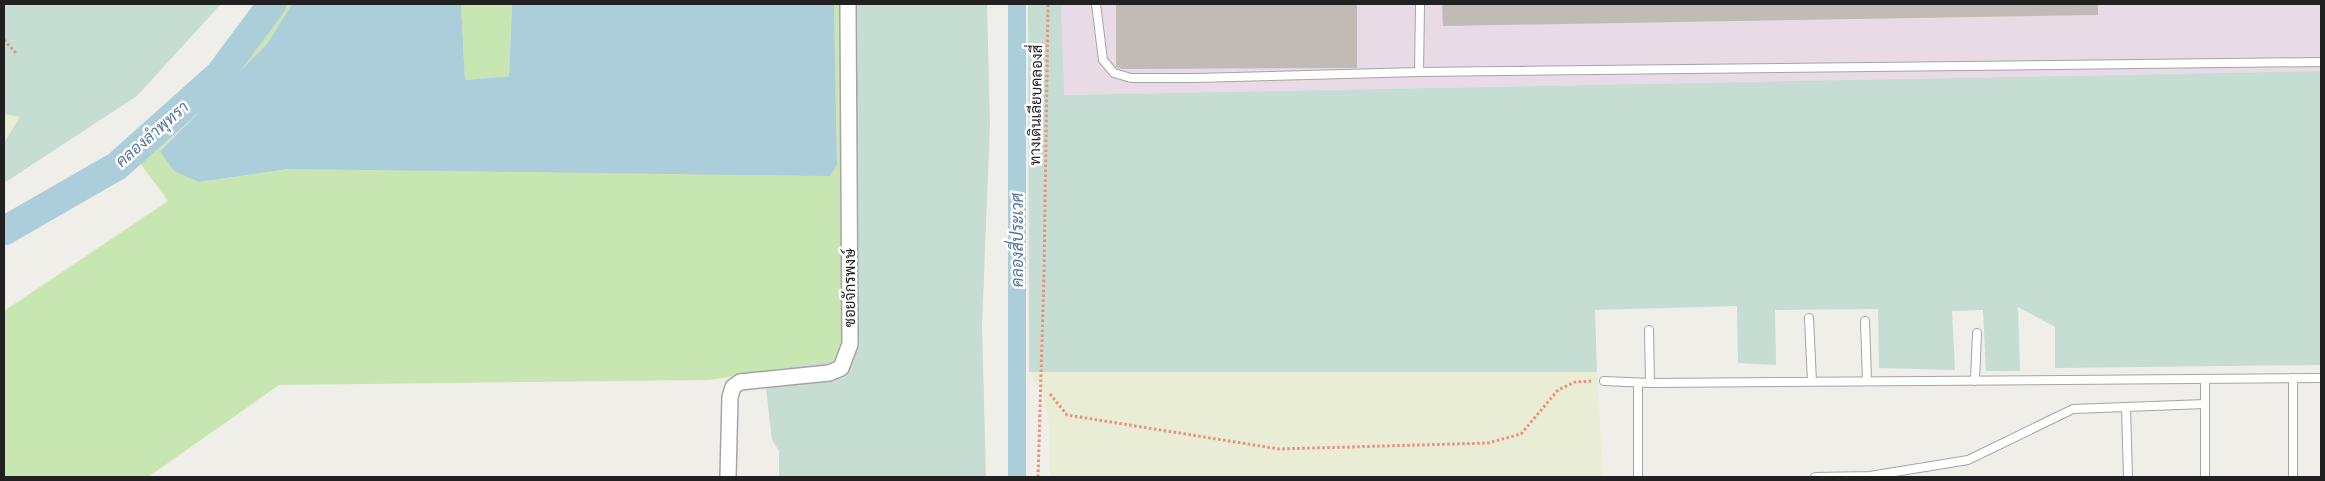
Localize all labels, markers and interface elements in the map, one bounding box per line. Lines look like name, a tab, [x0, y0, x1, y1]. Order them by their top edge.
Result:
street label: ทางเดินเลียบคลองสี่	[1020, 44, 1046, 165]
water label: คลองลำพุทรา	[112, 97, 194, 172]
water label: คลองสี่ประเวศ	[1003, 192, 1027, 287]
street label: ซอยจักรพงษ์	[840, 248, 859, 327]

